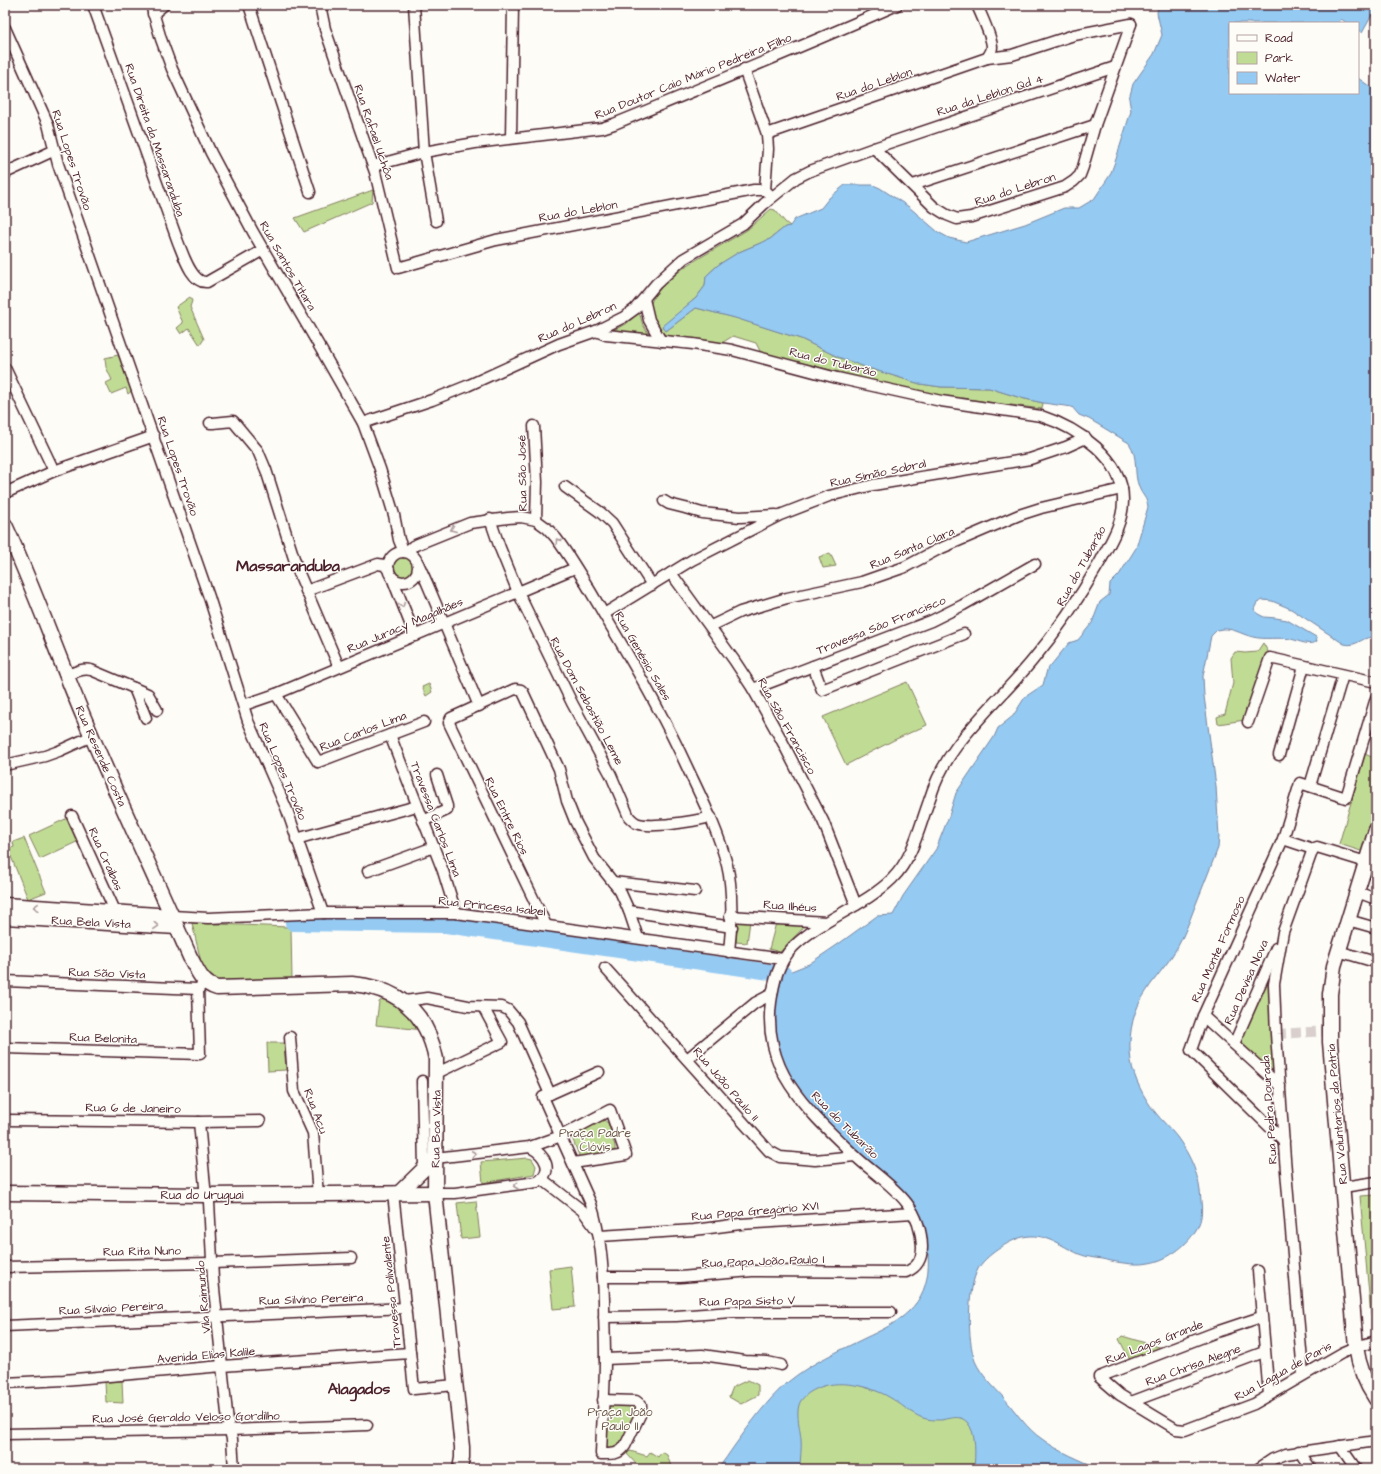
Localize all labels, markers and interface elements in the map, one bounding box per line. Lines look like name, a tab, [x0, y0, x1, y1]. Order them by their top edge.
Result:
legend	[1229, 22, 1359, 94]
street label: Rua Doutor Caio Mário Pedreira Filho	[592, 29, 794, 124]
text: Road	[1265, 30, 1293, 47]
text: Park	[1265, 50, 1293, 67]
street label: Rua Direita da Massaranduba	[120, 61, 189, 219]
street label: Rua do Leblon	[834, 64, 914, 105]
street label: Rua da Leblon Qd 4	[935, 70, 1046, 121]
text: Water	[1265, 70, 1301, 87]
street label: Rua Rafael Uchôa	[349, 82, 398, 182]
street label: Rua Lopes Trovão	[47, 108, 96, 213]
street label: Rua do Lebron	[972, 168, 1058, 211]
street label: Rua do Leblon	[537, 196, 619, 227]
street label: Rua Santos Titara	[255, 218, 320, 314]
street label: Rua do Lebron	[535, 298, 619, 347]
street label: Rua do Tubarão	[788, 343, 878, 382]
street label: Rua Lopes Trovão	[152, 414, 203, 519]
street label: Rua São José	[513, 434, 532, 511]
street label: Rua Simão Sobral	[828, 455, 928, 492]
street label: Rua Santa Clara	[867, 523, 957, 574]
street label: Rua do Tubarão	[1052, 523, 1111, 609]
one-way arrow	[449, 524, 457, 532]
one-way arrow	[556, 539, 563, 546]
district label: Massaranduba	[236, 555, 341, 577]
street label: Travessa Sāo Francisco	[814, 592, 949, 659]
street label: Rua Juracy Magalhães	[345, 593, 466, 659]
one-way arrow	[398, 601, 406, 608]
street label: Rua Genésio Sales	[610, 608, 675, 704]
street label: Rua Dom Sebastião Leme	[546, 634, 628, 768]
street label: Rua São Francisco	[753, 675, 820, 778]
street label: Rua Resende Costa	[71, 703, 130, 809]
street label: Rua Carlos Lima	[317, 707, 409, 756]
street label: Rua Lopes Trovão	[254, 720, 311, 823]
street label: Travessa Carlos Lima	[406, 759, 465, 879]
street label: Rua Entre Rios	[480, 774, 533, 858]
street label: Rua Craibas	[84, 825, 127, 893]
street label: Rua Princesa Isabel	[437, 892, 547, 921]
street label: Rua Monte Formoso	[1187, 893, 1250, 1005]
street label: Rua Ilhéus	[763, 896, 817, 917]
one-way arrow	[33, 903, 39, 912]
street label: Rua Bela Vista	[51, 912, 131, 933]
one-way arrow	[153, 922, 159, 930]
street label: Rua Devisa Nova	[1220, 937, 1273, 1027]
street label: Rua São Vista	[68, 964, 146, 983]
street label: Rua Belonita	[69, 1029, 137, 1048]
street label: Rua Voluntarios da Patría	[1323, 1043, 1352, 1185]
street label: Rua João Paulo II	[689, 1044, 763, 1125]
street label: Rua Pedra Dourada	[1257, 1055, 1282, 1165]
street label: Rua Acu	[299, 1086, 332, 1136]
street label: Rua do Tubarão	[807, 1088, 882, 1163]
street label: Rua Boa Vista	[427, 1090, 446, 1168]
street label: Rua 6 de Janeiro	[85, 1099, 181, 1118]
park label: Praça Padre Clóvis	[559, 1125, 631, 1156]
one-way arrow	[471, 1150, 477, 1159]
one-way arrow	[513, 1181, 520, 1190]
street label: Rua do Uruguai	[161, 1187, 244, 1205]
street label: Rua Papa Gregório XVI	[691, 1197, 820, 1227]
street label: Travessa Polivalente	[377, 1235, 406, 1349]
street label: Rua Rita Nuno	[103, 1242, 181, 1261]
street label: Rua Papa João Paulo I	[701, 1251, 825, 1272]
street label: Vila Raimundo	[192, 1260, 215, 1334]
street label: Rua Silvino Pereira	[259, 1289, 363, 1310]
street label: Rua Papa Sisto V	[699, 1292, 796, 1311]
street label: Rua Silvaio Pereira	[58, 1297, 164, 1320]
street label: Rua Lagos Grande	[1103, 1316, 1206, 1370]
street label: Rua Lagua de Paris	[1232, 1338, 1335, 1406]
street label: Rua Chrisa Alegne	[1143, 1340, 1244, 1392]
street label: Avenida Elias Kalile	[156, 1343, 256, 1368]
district label: Alagados	[328, 1378, 390, 1402]
park label: Praça João Paulo II	[588, 1404, 653, 1435]
street label: Rua José Geraldo Veloso Gordilho	[92, 1407, 280, 1428]

